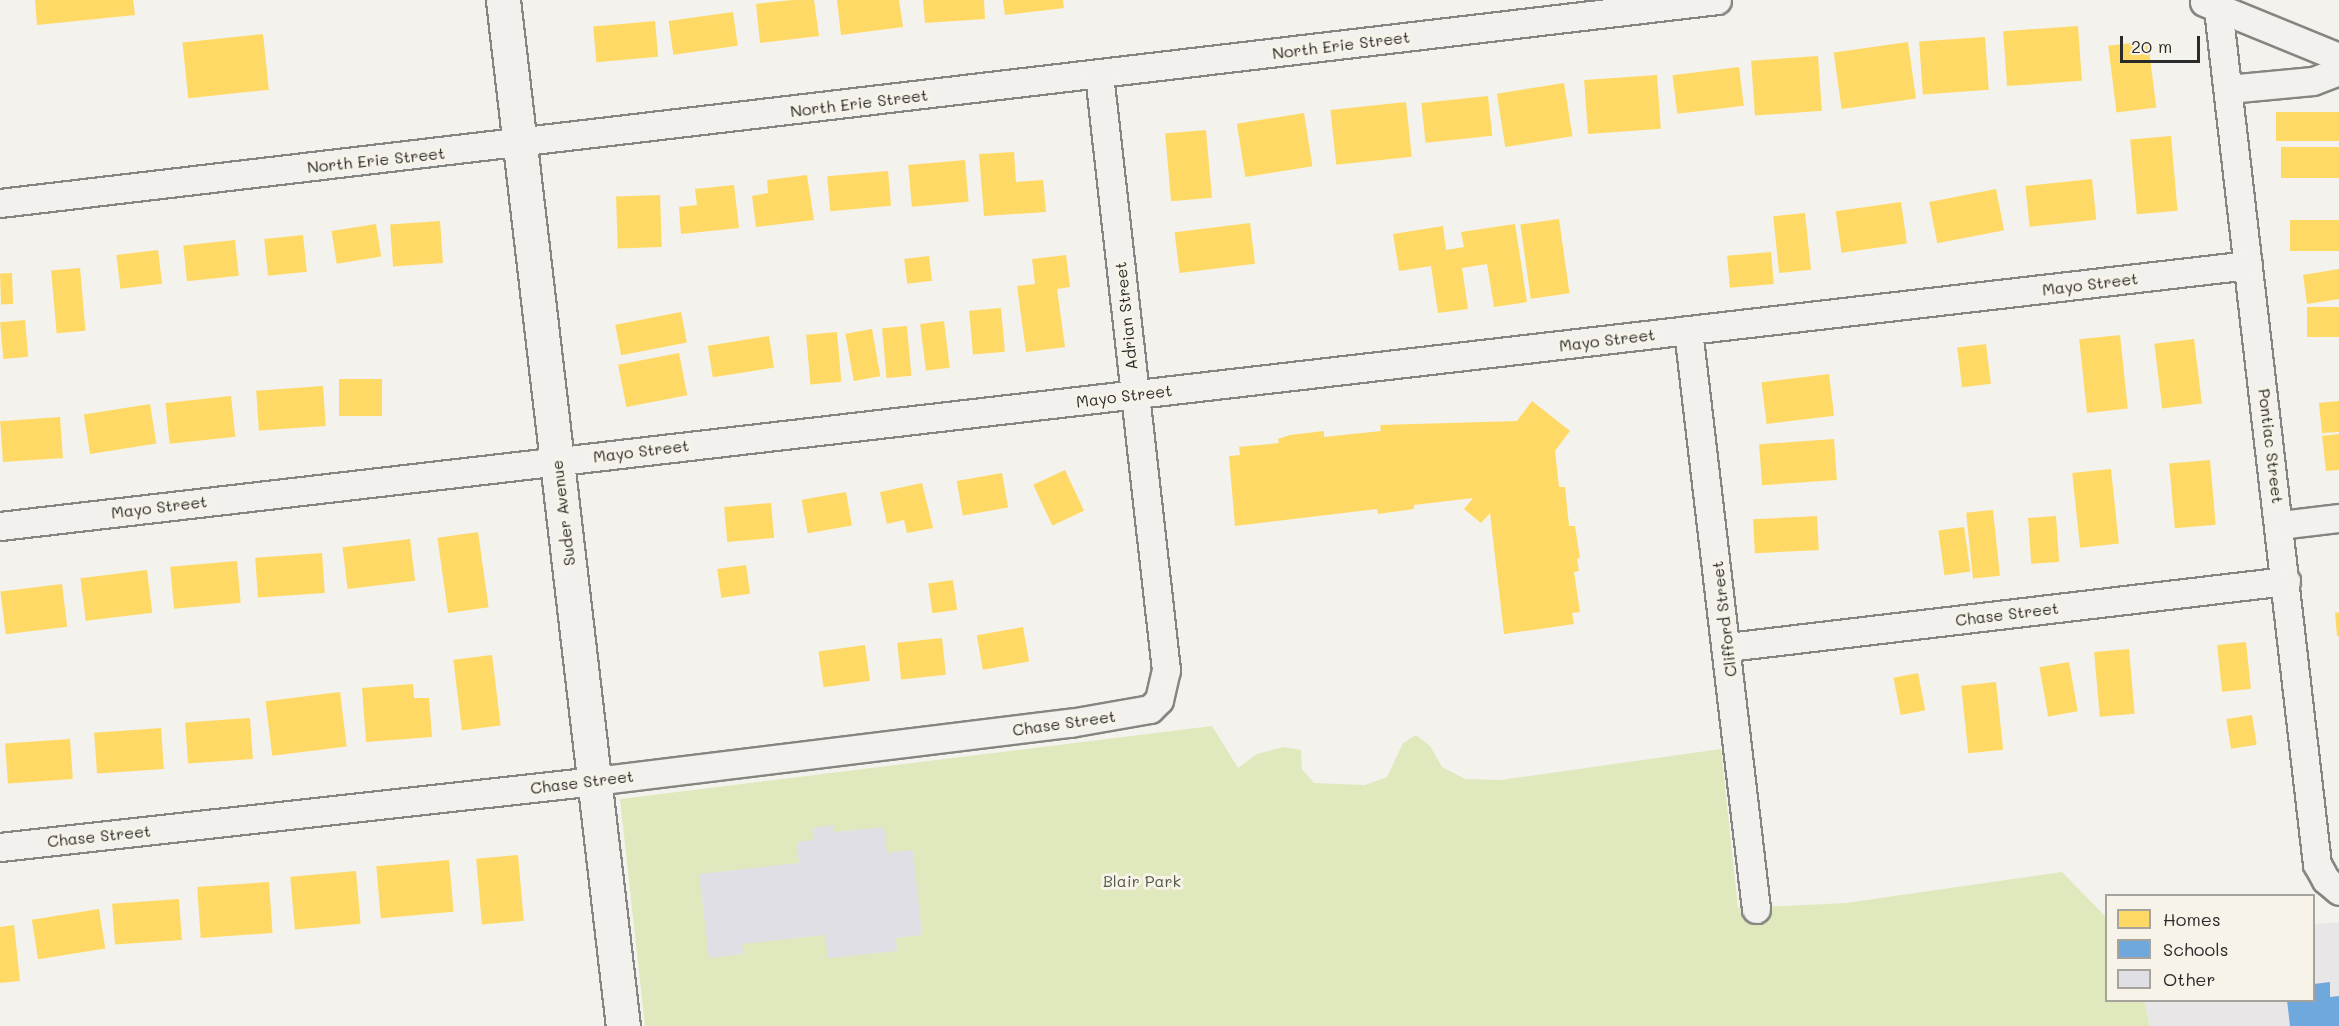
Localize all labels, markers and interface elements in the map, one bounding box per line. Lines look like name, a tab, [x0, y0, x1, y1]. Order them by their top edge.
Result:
scale bar	[2123, 24, 2202, 62]
street label: North Erie Street	[1271, 27, 1411, 63]
text: 20 m	[2131, 34, 2172, 58]
street label: North Erie Street	[789, 85, 929, 121]
street label: North Erie Street	[306, 143, 446, 177]
street label: Adrian Street	[1111, 261, 1141, 371]
street label: Mayo Street	[2041, 269, 2139, 299]
street label: Mayo Street	[1558, 325, 1656, 355]
street label: Mayo Street	[1075, 381, 1173, 411]
street label: Pontiac Street	[2254, 388, 2288, 504]
street label: Mayo Street	[592, 436, 690, 466]
street label: Suder Avenue	[547, 459, 579, 567]
street label: Mayo Street	[110, 492, 208, 522]
street label: Clifford Street	[1707, 560, 1741, 678]
street label: Chase Street	[1954, 598, 2060, 630]
street label: Chase Street	[1011, 706, 1117, 740]
street label: Chase Street	[529, 766, 635, 798]
street label: Chase Street	[46, 821, 152, 851]
park label: Blair Park	[1103, 871, 1181, 891]
legend	[2105, 894, 2315, 1002]
text: Homes	[2163, 907, 2221, 931]
text: Schools	[2163, 937, 2228, 961]
text: Other	[2163, 967, 2216, 991]

